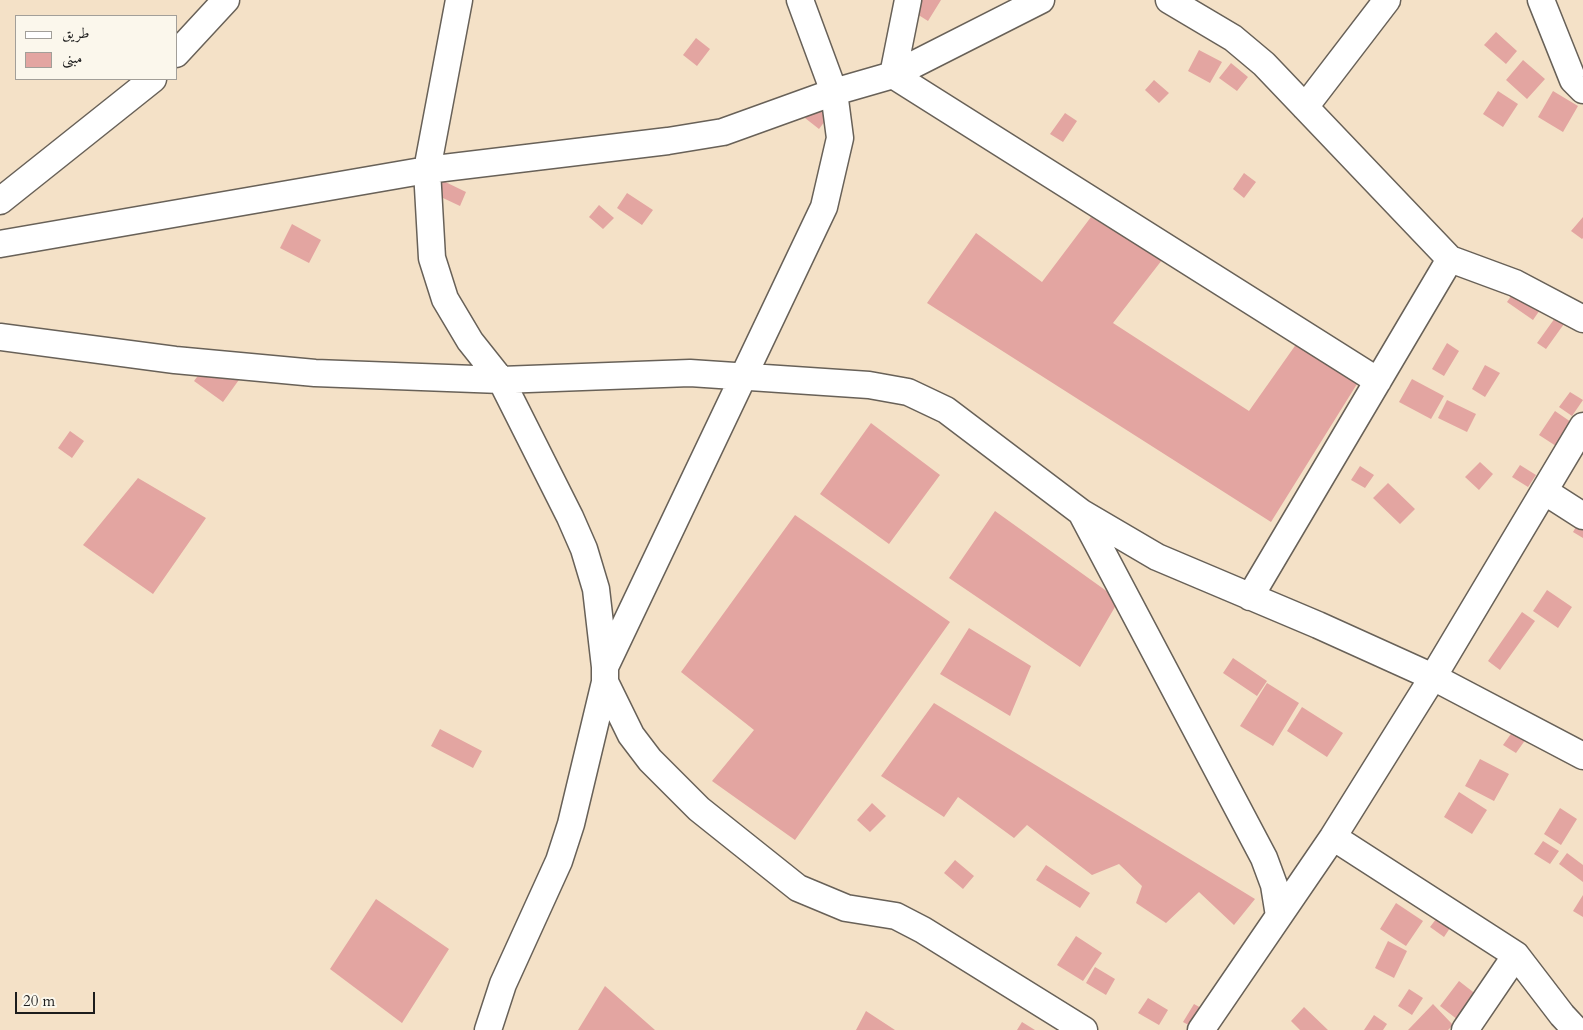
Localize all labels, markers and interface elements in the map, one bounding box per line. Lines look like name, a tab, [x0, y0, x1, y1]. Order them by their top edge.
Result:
legend	[15, 15, 178, 80]
text: طريق	[62, 23, 89, 43]
text: مبنى	[62, 48, 82, 68]
scale bar	[18, 982, 98, 1014]
text: 20 m	[23, 991, 55, 1011]

